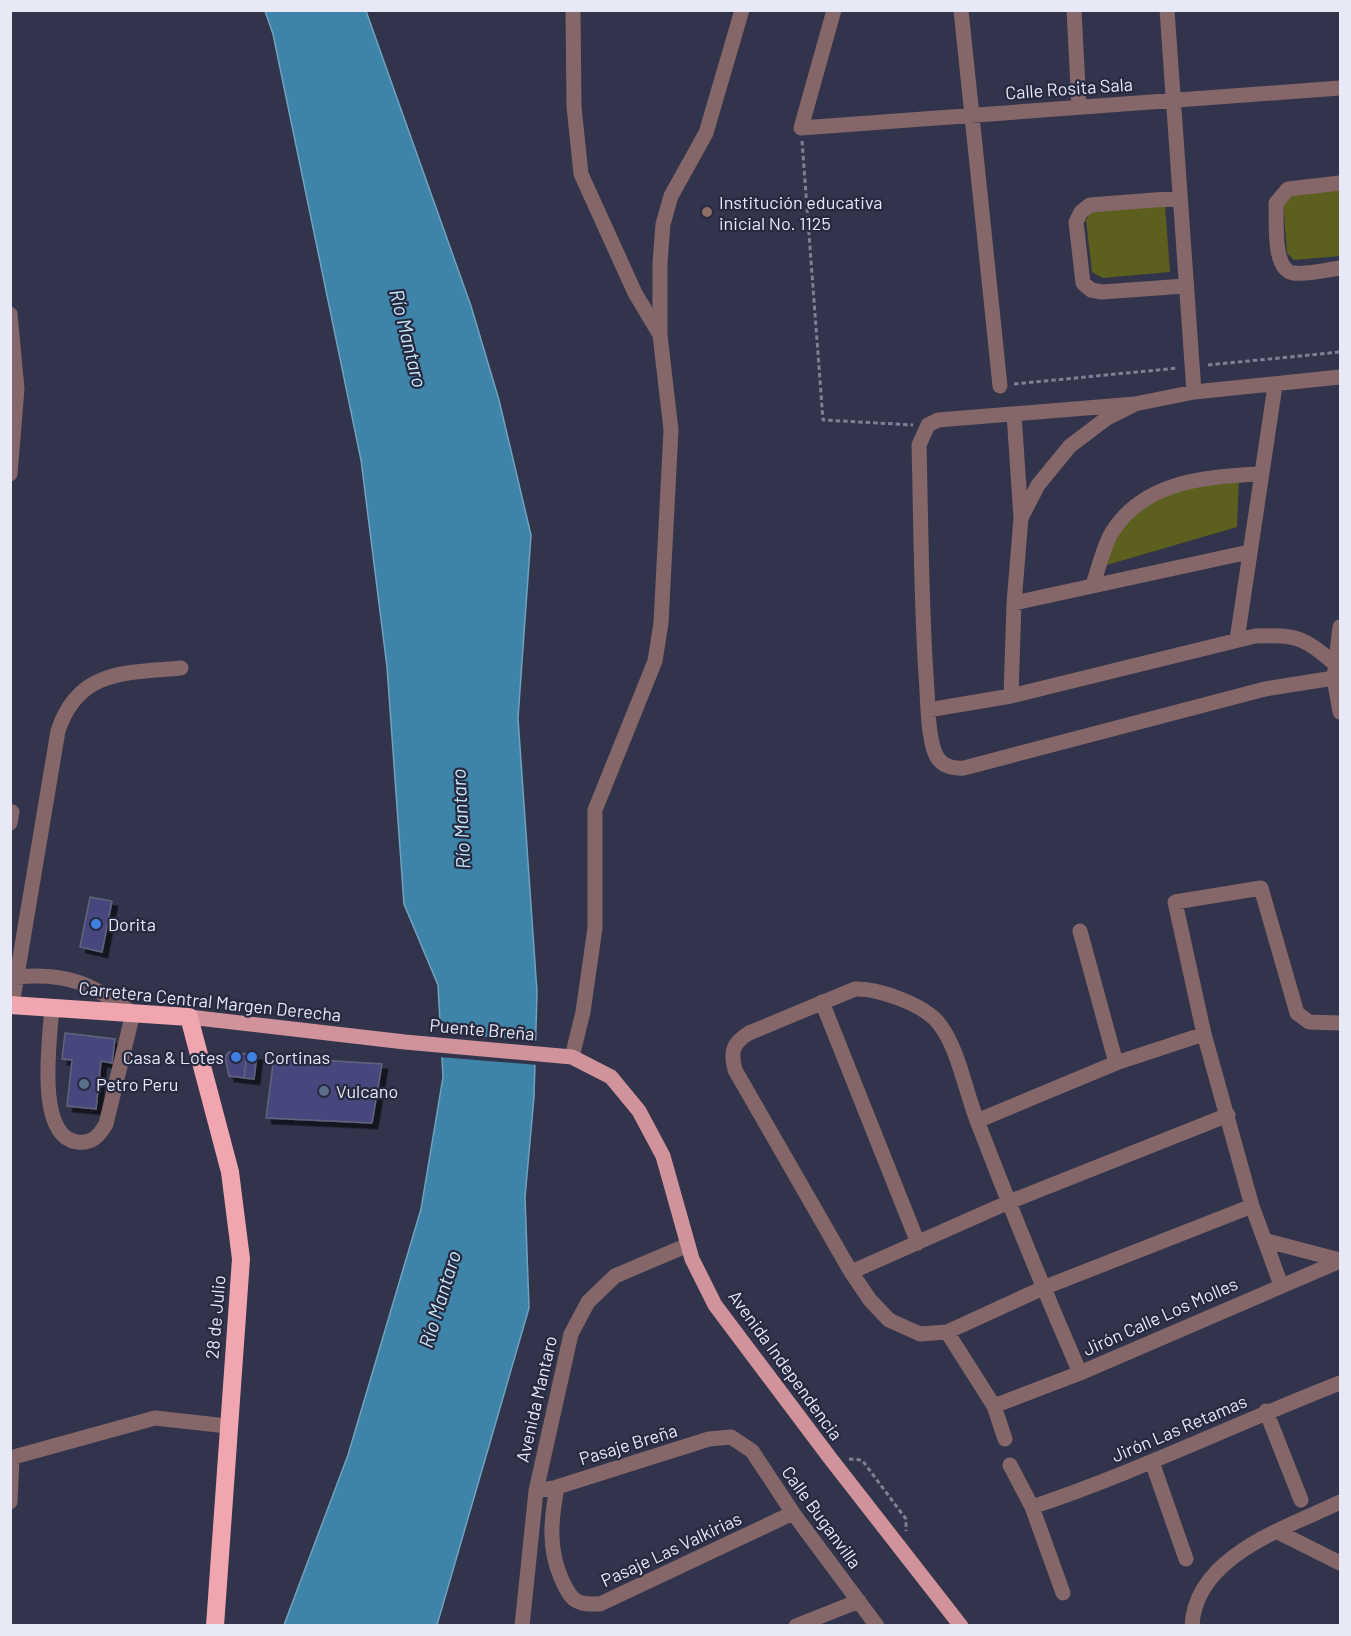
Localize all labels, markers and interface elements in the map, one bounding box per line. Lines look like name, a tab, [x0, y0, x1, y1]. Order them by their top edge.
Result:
street label: Calle Rosita Sala	[1004, 73, 1134, 103]
place label: Institución educativa inicial No. 1125	[719, 191, 883, 234]
marker: Institución educativa inicial No. 1125	[700, 205, 714, 219]
water label: Río Mantaro	[385, 286, 433, 390]
water label: Río Mantaro	[445, 768, 475, 870]
place label: Dorita	[108, 913, 156, 935]
marker: Dorita	[89, 917, 103, 931]
street label: Carretera Central Margen Derecha	[78, 976, 342, 1026]
street label: Puente Breña	[429, 1013, 535, 1045]
place label: Casa & Lotes	[123, 1046, 224, 1068]
place label: Cortinas	[264, 1046, 330, 1068]
marker: Casa & Lotes	[229, 1050, 243, 1064]
marker: Cortinas	[245, 1050, 259, 1064]
place label: Petro Peru	[96, 1073, 178, 1095]
marker: Petro Peru	[77, 1077, 91, 1091]
place label: Vulcano	[336, 1080, 398, 1102]
marker: Vulcano	[317, 1084, 331, 1098]
water label: Río Mantaro	[413, 1247, 465, 1351]
street label: Jirón Calle Los Molles	[1079, 1272, 1241, 1360]
street label: 28 de Julio	[200, 1274, 230, 1360]
street label: Avenida Independencia	[724, 1286, 848, 1444]
street label: Avenida Mantaro	[511, 1334, 561, 1464]
street label: Jirón Las Retamas	[1108, 1390, 1250, 1466]
street label: Pasaje Breña	[576, 1419, 680, 1469]
street label: Calle Buganvilla	[777, 1462, 867, 1572]
street label: Pasaje Las Valkirias	[597, 1507, 745, 1591]

